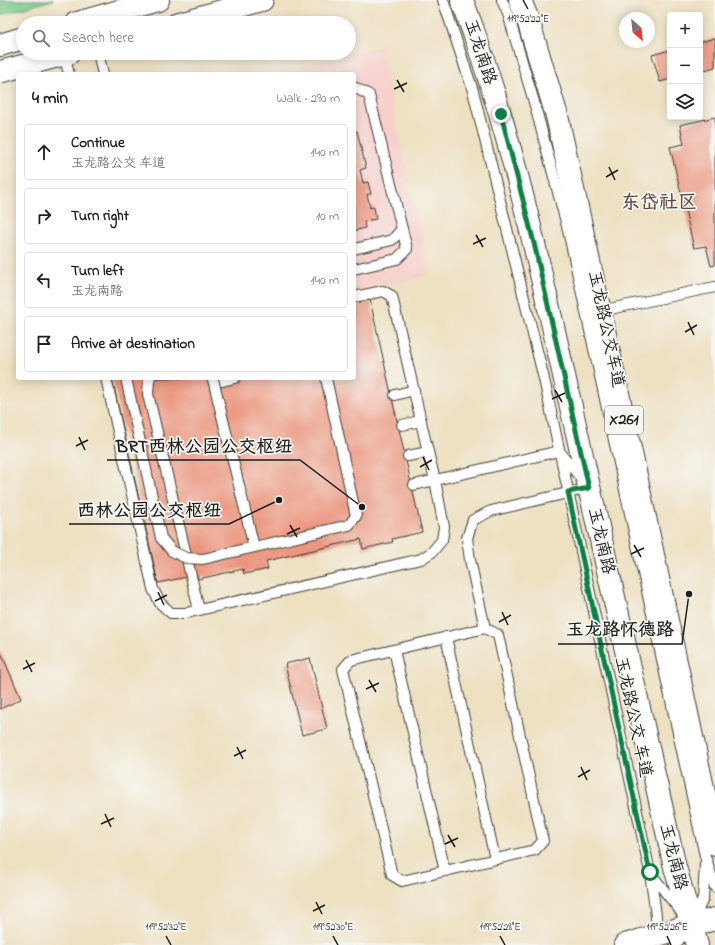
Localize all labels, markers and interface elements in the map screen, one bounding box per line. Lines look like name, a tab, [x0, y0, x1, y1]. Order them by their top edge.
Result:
text: 119°52'22"E	[507, 12, 549, 27]
north arrow	[619, 12, 655, 48]
map controls	[667, 12, 703, 120]
button: +	[667, 12, 703, 48]
search box	[16, 16, 356, 60]
street label: 玉龙南路	[458, 16, 502, 88]
icon: search	[30, 27, 52, 49]
text: Search here	[62, 27, 134, 49]
button: −	[667, 48, 703, 84]
button: layers	[667, 84, 703, 120]
text: 4 min	[32, 86, 68, 111]
text: Walk · 290 m	[276, 89, 340, 108]
route end	[492, 105, 510, 123]
text: Continue	[71, 132, 125, 154]
icon: ahead	[33, 141, 55, 163]
text: 140 m	[311, 143, 339, 162]
text: 玉龙路公交 车道	[71, 154, 165, 173]
district label: 东岱社区	[621, 190, 697, 217]
icon: right	[33, 205, 55, 227]
text: Turn right	[71, 205, 129, 227]
text: 10 m	[316, 207, 339, 226]
text: Turn left	[71, 260, 124, 282]
street label: 玉龙路公交车道	[581, 268, 631, 390]
icon: left	[33, 269, 55, 291]
text: 140 m	[311, 271, 339, 290]
text: 玉龙南路	[71, 282, 123, 301]
icon: arrive	[33, 333, 55, 355]
text: Arrive at destination	[71, 333, 195, 355]
road number: X261	[605, 406, 643, 434]
callout: BRT西林公园公交枢纽	[107, 430, 300, 460]
text: BRT西林公园公交枢纽	[115, 435, 292, 461]
callout: 西林公园公交枢纽	[69, 494, 229, 524]
text: 西林公园公交枢纽	[77, 499, 221, 525]
street label: 玉龙南路	[581, 505, 621, 577]
callout: 玉龙路怀德路	[558, 614, 682, 644]
text: 玉龙路怀德路	[566, 618, 674, 644]
street label: 玉龙路公交 车道	[608, 654, 658, 780]
street label: 玉龙南路	[653, 821, 693, 893]
route start	[641, 863, 659, 881]
text: 119°52'32"E	[145, 920, 187, 935]
text: 119°52'30"E	[313, 920, 353, 935]
text: 119°52'28"E	[480, 920, 520, 935]
text: 119°52'26"E	[646, 920, 688, 935]

